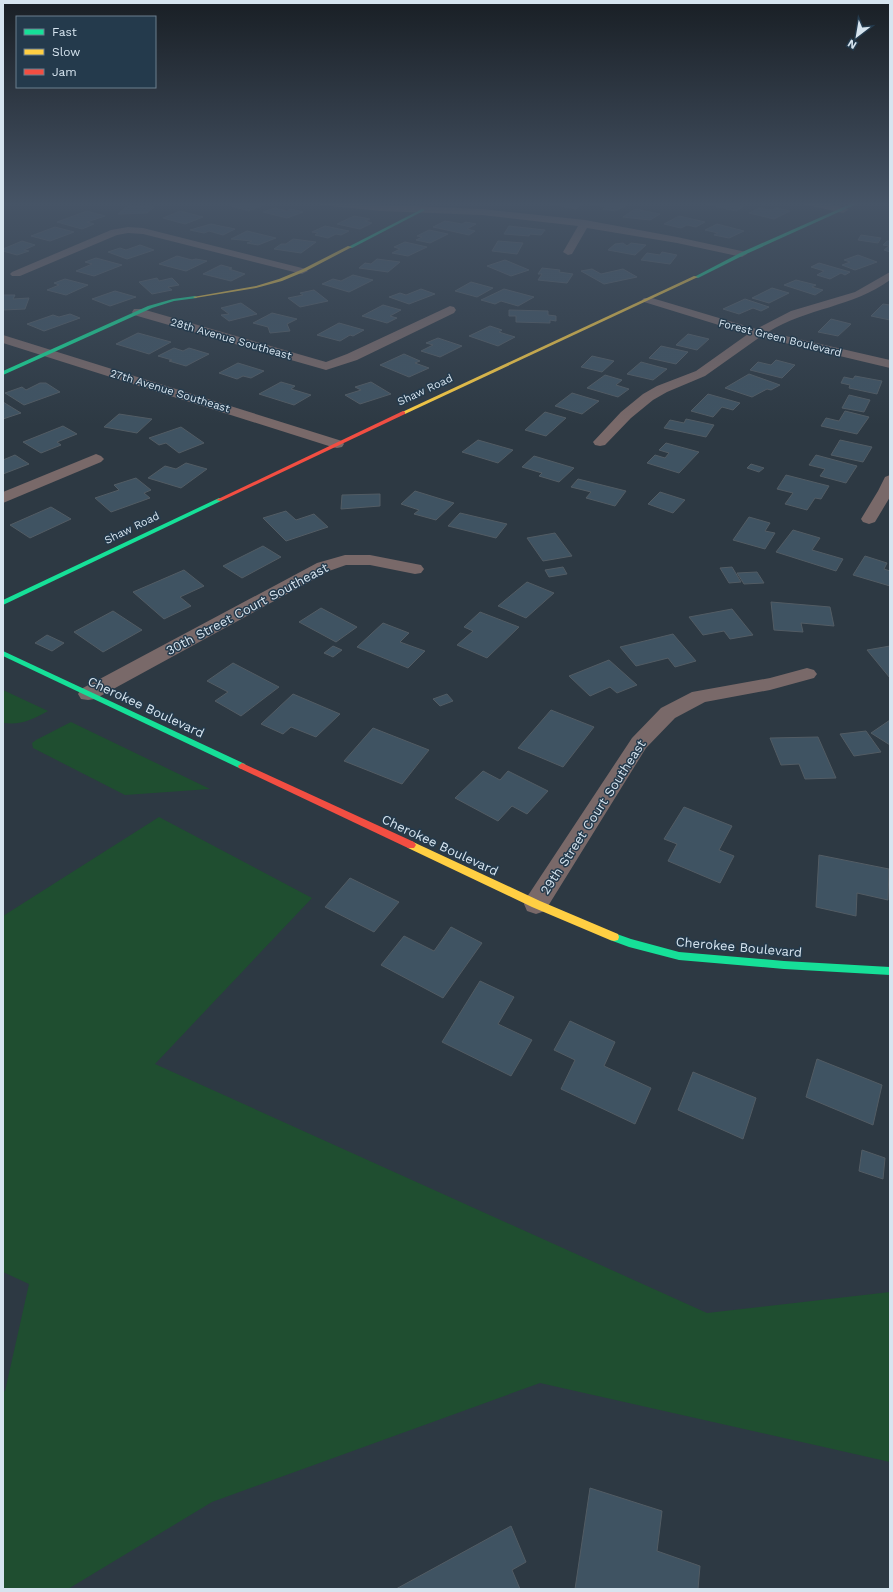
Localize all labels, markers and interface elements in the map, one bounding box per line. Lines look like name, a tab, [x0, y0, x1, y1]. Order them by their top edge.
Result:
legend	[16, 16, 156, 88]
north arrow	[837, 16, 877, 56]
text: Fast	[52, 25, 77, 39]
text: N	[845, 36, 859, 52]
text: Slow	[52, 45, 80, 59]
text: Jam	[52, 65, 77, 79]
street label: 28th Avenue Southeast	[169, 315, 293, 363]
street label: Forest Green Boulevard	[717, 316, 843, 360]
street label: 27th Avenue Southeast	[109, 367, 232, 416]
street label: Shaw Road	[395, 372, 455, 408]
street label: Shaw Road	[102, 509, 162, 547]
street label: 30th Street Court Southeast	[163, 560, 331, 658]
street label: Cherokee Boulevard	[85, 673, 207, 741]
street label: 29th Street Court Southeast	[537, 736, 649, 897]
street label: Cherokee Boulevard	[379, 811, 501, 879]
street label: Cherokee Boulevard	[675, 934, 803, 960]

